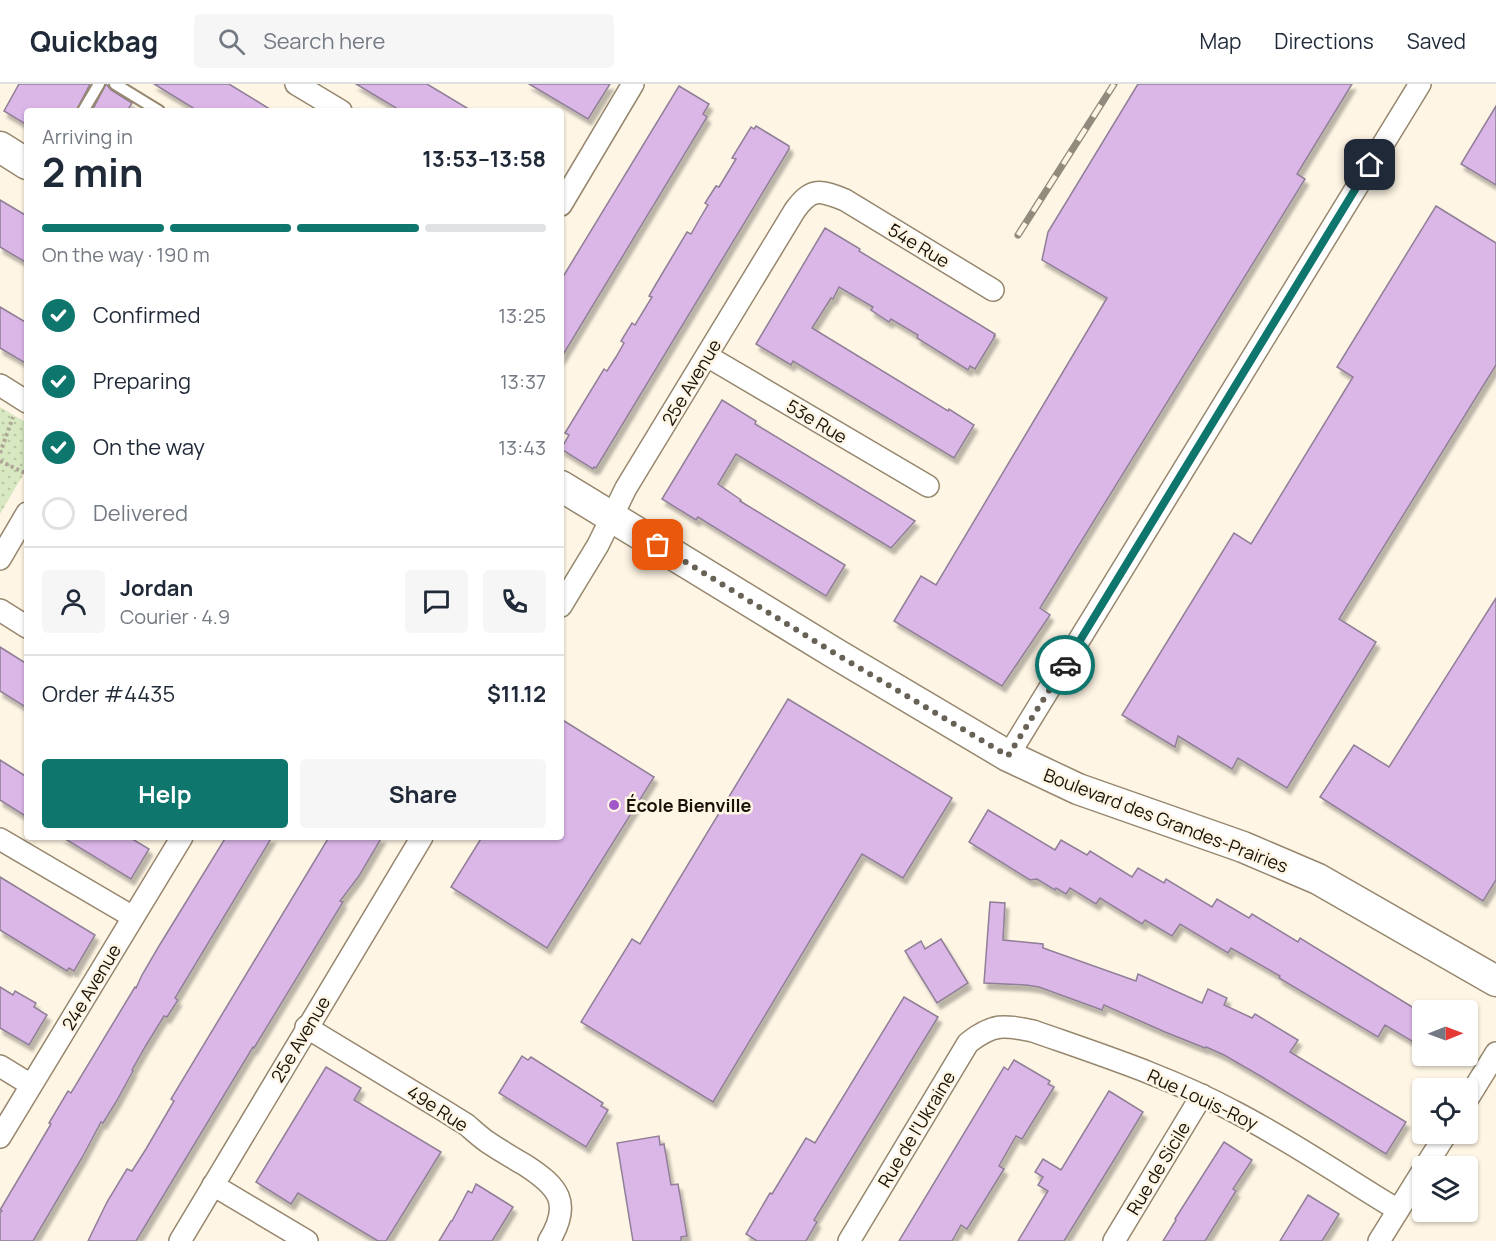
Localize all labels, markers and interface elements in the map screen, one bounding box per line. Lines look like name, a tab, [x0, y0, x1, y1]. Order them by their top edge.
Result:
search box	[194, 14, 614, 68]
text: Quickbag	[30, 22, 158, 60]
icon: search	[215, 25, 248, 58]
text: Search here	[263, 26, 385, 56]
text: Map	[1200, 27, 1241, 55]
text: Directions	[1274, 27, 1374, 55]
text: Saved	[1407, 27, 1466, 55]
text: Arriving in	[42, 123, 133, 150]
pin	[1344, 139, 1395, 190]
text: 13:53–13:58	[422, 144, 546, 174]
text: 2 min	[42, 145, 143, 199]
icon: home	[1353, 148, 1386, 181]
street label: 54e Rue	[884, 217, 954, 273]
text: On the way · 190 m	[42, 241, 210, 268]
icon: check	[42, 299, 75, 332]
text: Confirmed	[93, 300, 201, 330]
text: 13:25	[498, 302, 546, 329]
street label: 25e Avenue	[656, 335, 726, 429]
icon: check	[42, 365, 75, 398]
text: Preparing	[93, 366, 191, 396]
text: 13:37	[500, 368, 546, 395]
street label: 53e Rue	[782, 393, 852, 449]
icon: check	[42, 431, 75, 464]
text: On the way	[93, 432, 205, 462]
text: 13:43	[498, 434, 546, 461]
text: Delivered	[93, 498, 188, 528]
pin	[632, 519, 683, 570]
icon: bag	[641, 528, 674, 561]
button: person	[42, 570, 105, 633]
button: chat	[405, 570, 468, 633]
button: phone	[483, 570, 546, 633]
text: Jordan	[120, 573, 193, 603]
text: Courier · 4.9	[120, 603, 230, 630]
courier	[1035, 635, 1095, 695]
icon: car	[1049, 649, 1082, 682]
text: Order #4435	[42, 679, 175, 709]
text: $11.12	[487, 679, 546, 709]
button: Help	[42, 759, 288, 828]
button: Share	[300, 759, 546, 828]
street label: Boulevard des Grandes-Prairies	[1040, 762, 1292, 878]
place label: École Bienville	[626, 793, 752, 817]
marker: École Bienville	[607, 798, 621, 812]
street label: 24e Avenue	[56, 940, 126, 1034]
street label: 25e Avenue	[265, 992, 335, 1086]
north arrow	[1412, 1000, 1478, 1066]
map controls	[1412, 1000, 1478, 1222]
street label: Rue Louis-Roy	[1144, 1063, 1262, 1135]
street label: Rue de l'Ukraine	[872, 1066, 960, 1192]
button: locate	[1412, 1078, 1478, 1144]
street label: 49e Rue	[403, 1079, 473, 1137]
street label: Rue de Sicile	[1121, 1117, 1195, 1219]
button: layers	[1412, 1156, 1478, 1222]

